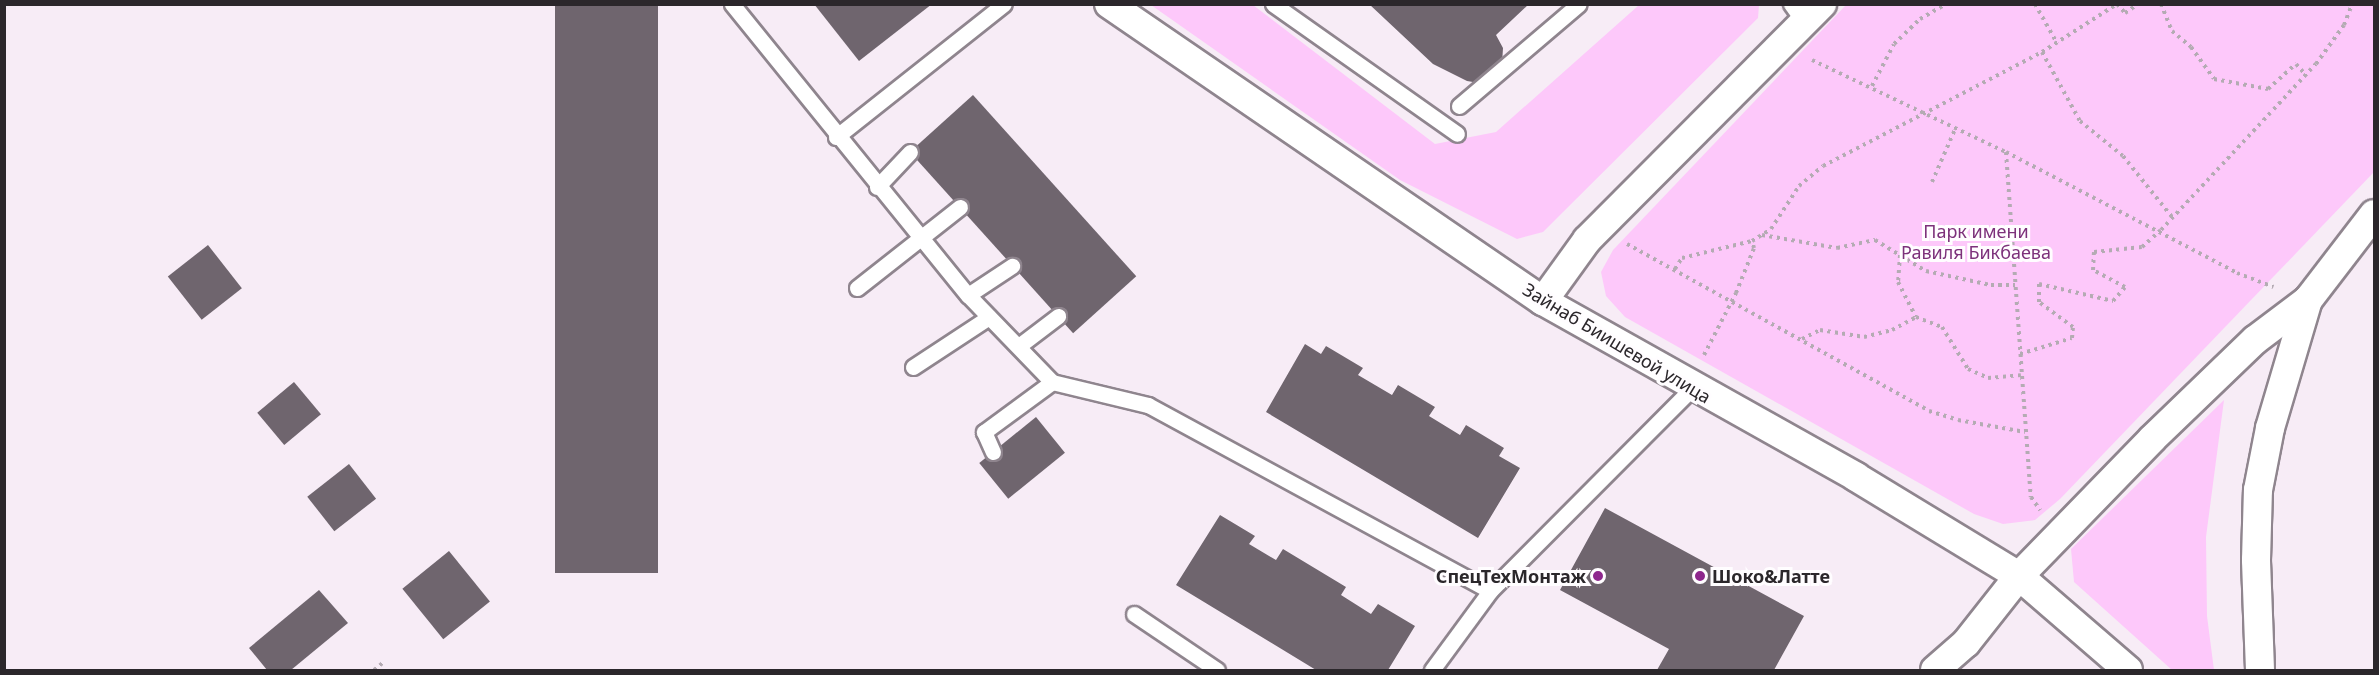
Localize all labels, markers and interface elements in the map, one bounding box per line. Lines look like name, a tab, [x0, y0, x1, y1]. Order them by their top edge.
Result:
park label: Парк имени Равиля Бикбаева	[1901, 221, 2051, 264]
street label: Зайнаб Биишевой улица	[1519, 278, 1715, 408]
place label: СпецТехМонтаж	[1436, 565, 1586, 587]
place label: Шоко&Латте	[1712, 565, 1830, 587]
marker: СпецТехМонтаж	[1591, 569, 1605, 583]
marker: Шоко&Латте	[1693, 569, 1707, 583]

